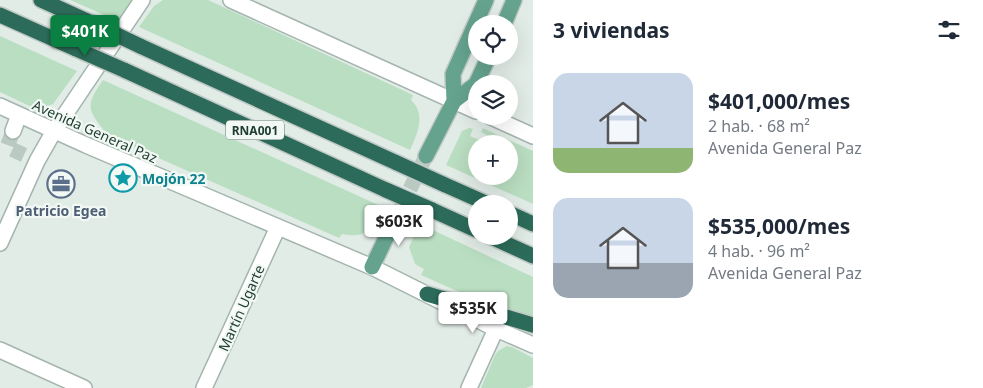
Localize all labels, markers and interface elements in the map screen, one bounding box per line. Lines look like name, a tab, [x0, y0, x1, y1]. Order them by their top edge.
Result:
pin: $401K	[50, 15, 120, 57]
map controls	[468, 15, 518, 245]
button: locate	[468, 15, 518, 65]
text: 3 viviendas	[553, 16, 670, 44]
icon: filters	[935, 16, 963, 44]
text: $401K	[61, 20, 109, 42]
button: layers	[468, 75, 518, 125]
text: $401,000/mes	[708, 87, 850, 115]
icon: home	[593, 93, 653, 153]
street label: Avenida General Paz	[30, 95, 161, 167]
text: 2 hab. · 68 m²	[708, 115, 810, 137]
road number: RNA001	[226, 120, 284, 140]
button: +	[468, 135, 518, 185]
text: Avenida General Paz	[708, 137, 862, 159]
place icon: Mojón 22	[108, 163, 138, 193]
office icon: Patricio Egea	[46, 169, 76, 199]
place label: Mojón 22	[142, 169, 206, 188]
button: −	[468, 195, 518, 245]
place label: Patricio Egea	[16, 201, 106, 220]
pin: $603K	[364, 204, 434, 247]
text: $603K	[375, 210, 423, 232]
text: $535,000/mes	[708, 212, 850, 240]
icon: home	[593, 218, 653, 278]
text: 4 hab. · 96 m²	[708, 240, 810, 262]
street label: Martín Ugarte	[213, 262, 269, 354]
text: Avenida General Paz	[708, 262, 862, 284]
pin: $535K	[438, 292, 508, 334]
text: $535K	[449, 297, 497, 319]

